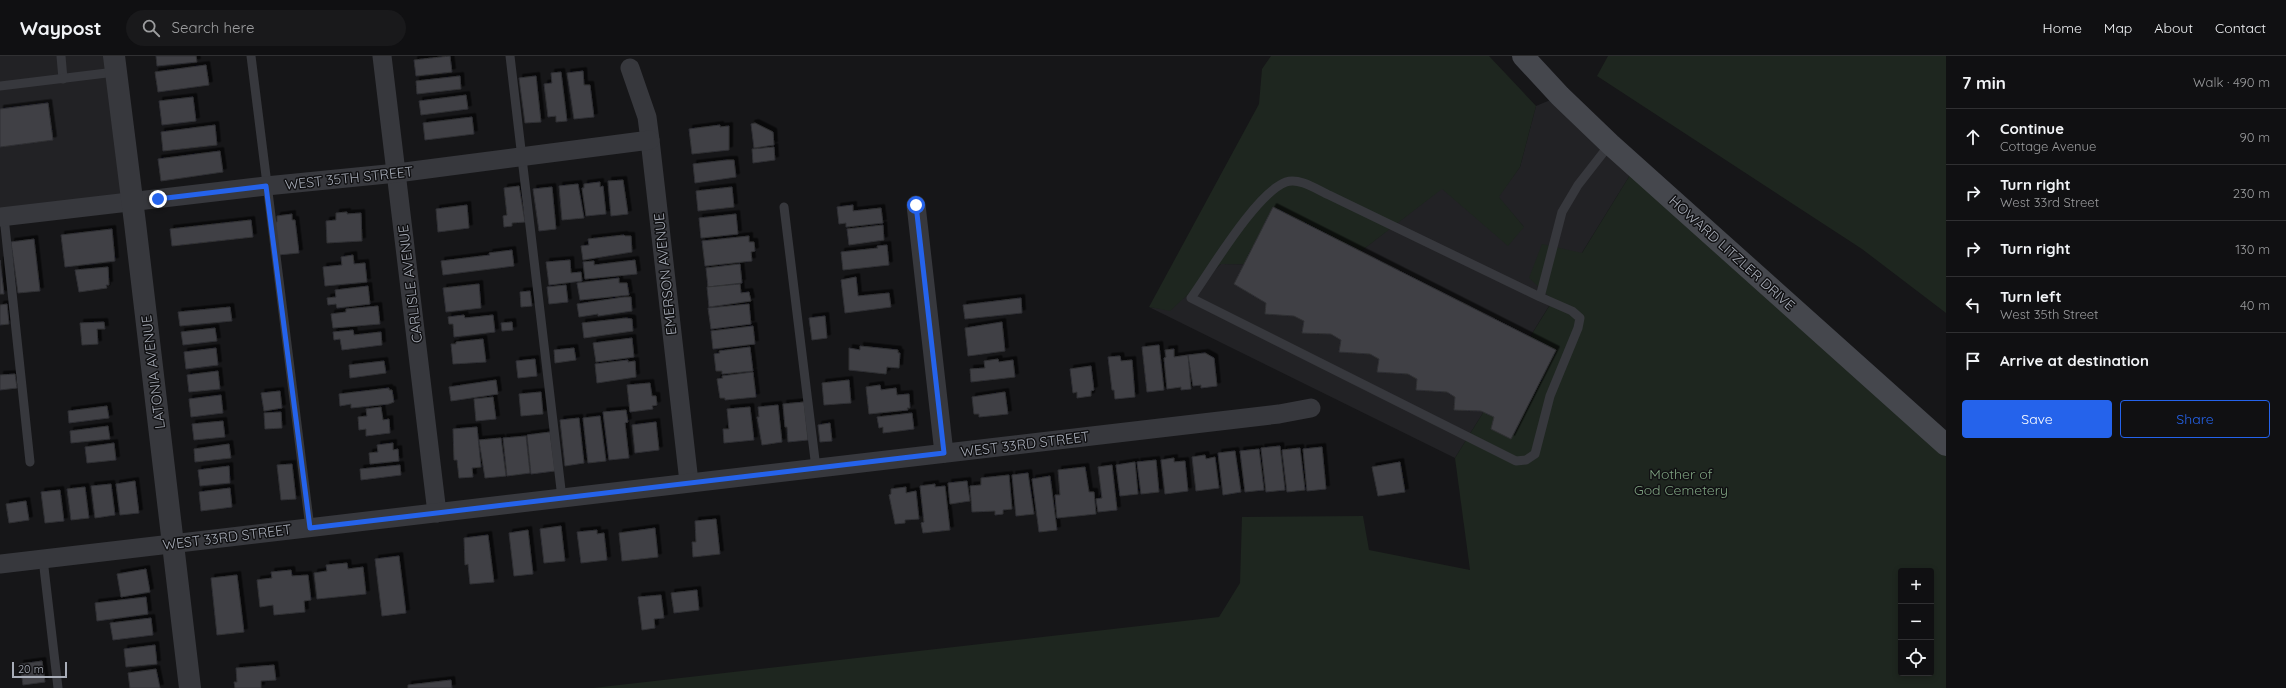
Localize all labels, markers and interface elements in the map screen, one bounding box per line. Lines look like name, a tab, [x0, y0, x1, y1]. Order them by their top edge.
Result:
search box	[126, 10, 406, 46]
text: Waypost	[20, 16, 102, 40]
icon: search	[140, 17, 162, 39]
text: Search here	[172, 18, 254, 37]
text: Home	[2043, 19, 2082, 37]
text: Map	[2104, 19, 2132, 37]
text: About	[2154, 19, 2193, 37]
text: Contact	[2215, 19, 2266, 37]
text: 7 min	[1962, 72, 2006, 93]
text: Walk · 490 m	[2193, 74, 2270, 90]
text: Continue	[2000, 119, 2064, 138]
icon: ahead	[1962, 126, 1984, 148]
text: 90 m	[2240, 129, 2270, 145]
text: Cottage Avenue	[2000, 138, 2096, 154]
street label: WEST 35TH STREET	[284, 162, 414, 194]
text: Turn right	[2000, 175, 2071, 194]
icon: right	[1962, 182, 1984, 204]
text: 230 m	[2233, 185, 2270, 201]
route end	[149, 190, 167, 208]
street label: HOWARD LITZLER DRIVE	[1665, 192, 1799, 314]
text: West 33rd Street	[2000, 194, 2099, 210]
route start	[907, 196, 925, 214]
street label: EMERSON AVENUE	[650, 212, 680, 336]
street label: CARLISLE AVENUE	[394, 224, 426, 344]
icon: right	[1962, 238, 1984, 260]
text: Turn right	[2000, 239, 2071, 258]
text: 130 m	[2235, 241, 2270, 257]
text: Turn left	[2000, 287, 2062, 306]
icon: left	[1962, 294, 1984, 316]
text: 40 m	[2240, 297, 2270, 313]
text: West 35th Street	[2000, 306, 2099, 322]
street label: LATONIA AVENUE	[137, 314, 169, 430]
icon: arrive	[1962, 350, 1984, 372]
text: Arrive at destination	[2000, 351, 2149, 370]
button: Save	[1962, 400, 2112, 438]
button: Share	[2120, 400, 2270, 438]
street label: WEST 33RD STREET	[960, 427, 1090, 461]
park label: Mother of God Cemetery	[1634, 465, 1728, 499]
street label: WEST 33RD STREET	[162, 520, 292, 554]
map controls	[1898, 568, 1934, 676]
button: +	[1898, 568, 1934, 604]
button: −	[1898, 604, 1934, 640]
button: locate	[1898, 640, 1934, 676]
scale bar	[12, 660, 67, 679]
text: 20 m	[18, 662, 44, 676]

